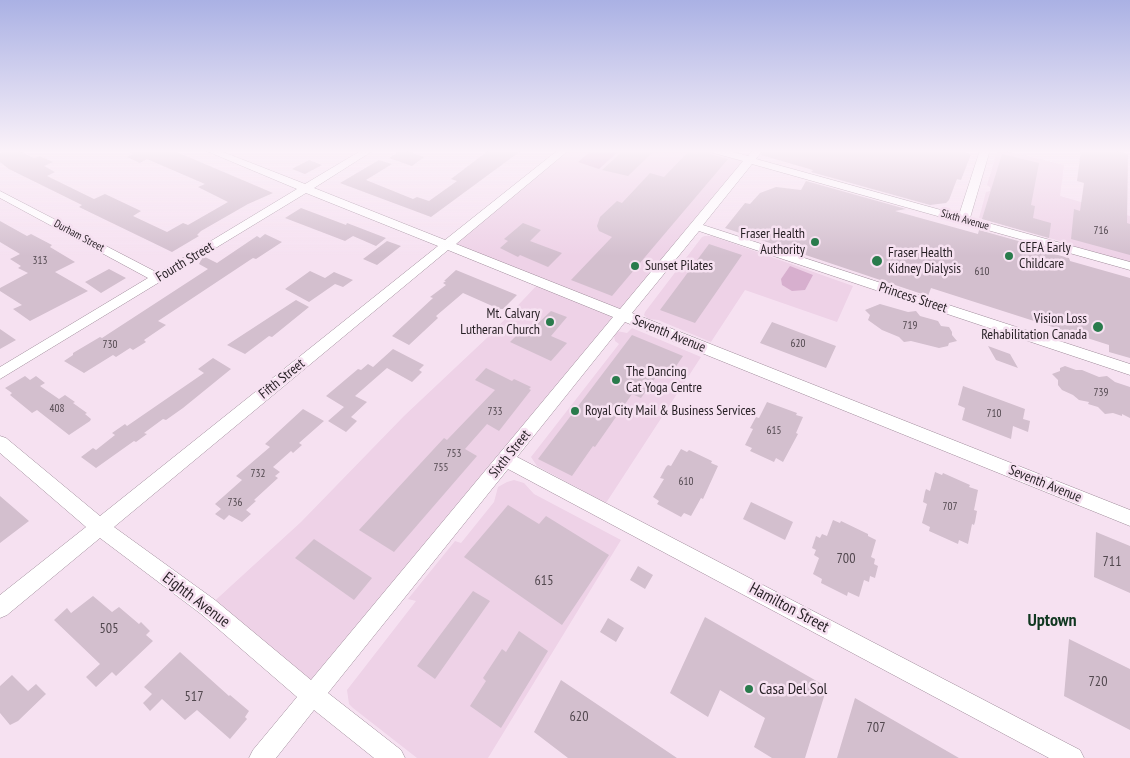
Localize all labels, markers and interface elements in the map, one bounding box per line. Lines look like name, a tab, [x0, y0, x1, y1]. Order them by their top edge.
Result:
street label: Sixth Avenue	[939, 207, 991, 233]
street label: Durham Street	[52, 217, 106, 255]
house number: 716	[1094, 224, 1108, 238]
place label: Fraser Health Authority	[740, 226, 805, 258]
marker: Fraser Health Authority	[809, 236, 821, 248]
street label: Fourth Street	[153, 238, 217, 286]
place label: CEFA Early Childcare	[1019, 240, 1071, 272]
place label: Fraser Health Kidney Dialysis	[888, 245, 961, 278]
marker: CEFA Early Childcare	[1003, 250, 1015, 262]
house number: 313	[33, 254, 47, 268]
marker: Fraser Health Kidney Dialysis	[870, 254, 884, 268]
place label: Sunset Pilates	[645, 258, 713, 274]
marker: Sunset Pilates	[629, 260, 641, 272]
house number: 610	[975, 265, 989, 279]
street label: Princess Street	[877, 279, 949, 317]
place label: Mt. Calvary Lutheran Church	[460, 306, 540, 338]
place label: Vision Loss Rehabilitation Canada	[981, 311, 1087, 344]
street label: Seventh Avenue	[630, 312, 708, 356]
marker: Mt. Calvary Lutheran Church	[544, 316, 556, 328]
house number: 719	[903, 319, 917, 333]
marker: Vision Loss Rehabilitation Canada	[1091, 320, 1105, 334]
house number: 620	[791, 337, 805, 351]
house number: 730	[103, 338, 117, 352]
street label: Fifth Street	[256, 355, 308, 403]
place label: The Dancing Cat Yoga Centre	[626, 364, 702, 397]
marker: The Dancing Cat Yoga Centre	[610, 374, 622, 386]
house number: 739	[1094, 386, 1108, 400]
house number: 408	[50, 402, 64, 416]
place label: Royal City Mail & Business Services	[585, 403, 756, 419]
house number: 733	[488, 405, 502, 419]
marker: Royal City Mail & Business Services	[569, 405, 581, 417]
house number: 710	[987, 407, 1001, 421]
house number: 615	[767, 424, 781, 438]
street label: Sixth Street	[486, 427, 534, 481]
house number: 753	[447, 447, 461, 461]
house number: 755	[434, 461, 448, 475]
street label: Seventh Avenue	[1006, 462, 1084, 506]
house number: 732	[251, 467, 265, 481]
house number: 610	[679, 475, 693, 489]
house number: 736	[228, 496, 242, 510]
house number: 707	[943, 500, 957, 514]
house number: 700	[837, 551, 855, 567]
house number: 711	[1103, 554, 1121, 570]
street label: Eighth Avenue	[158, 568, 234, 632]
house number: 615	[535, 573, 553, 589]
street label: Hamilton Street	[746, 579, 832, 637]
district label: Uptown	[1027, 610, 1077, 632]
house number: 505	[100, 621, 118, 637]
house number: 720	[1089, 674, 1107, 690]
place label: Casa Del Sol	[759, 679, 827, 699]
marker: Casa Del Sol	[743, 683, 755, 695]
house number: 517	[185, 689, 203, 705]
house number: 620	[570, 709, 588, 725]
house number: 707	[867, 720, 885, 736]

